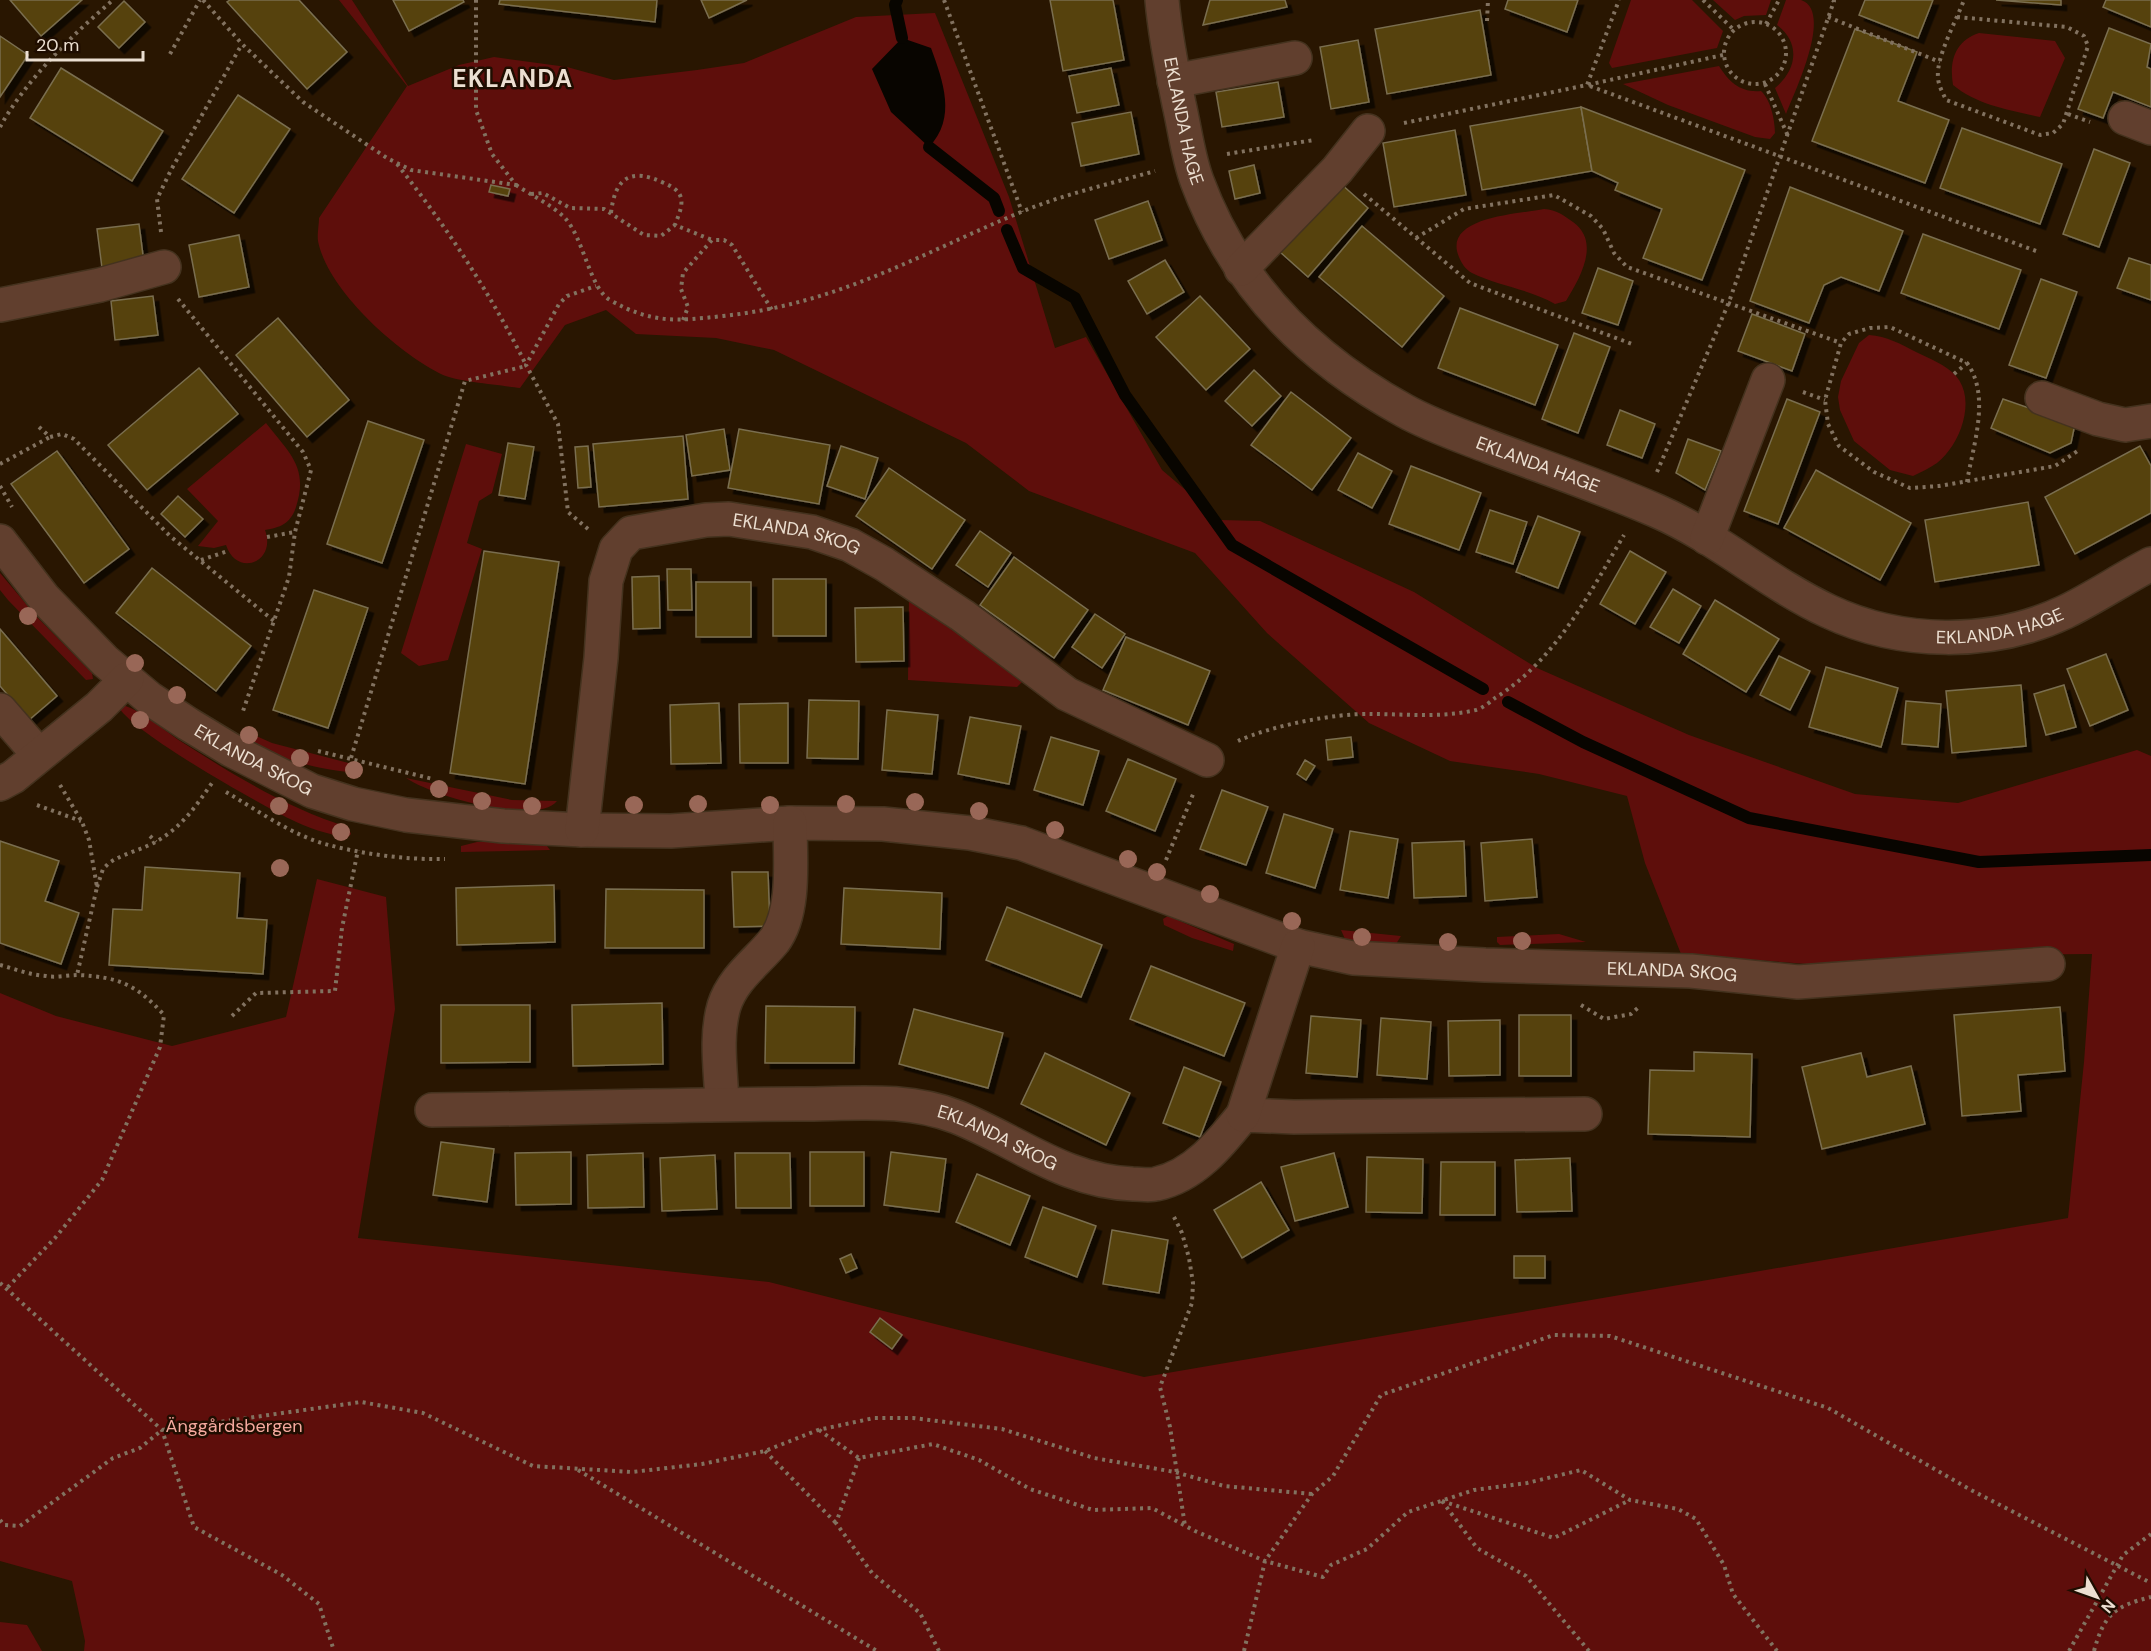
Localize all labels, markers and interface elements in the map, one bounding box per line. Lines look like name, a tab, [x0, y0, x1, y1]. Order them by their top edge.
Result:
scale bar	[27, 24, 142, 62]
text: 20 m	[36, 33, 79, 57]
street label: EKLANDA HAGE	[1158, 55, 1209, 188]
district label: EKLANDA	[453, 63, 574, 94]
street label: EKLANDA HAGE	[1473, 431, 1603, 499]
street label: EKLANDA SKOG	[731, 508, 865, 561]
street label: EKLANDA HAGE	[1936, 602, 2067, 649]
street label: EKLANDA SKOG	[190, 719, 317, 801]
street label: EKLANDA SKOG	[1607, 957, 1739, 988]
street label: EKLANDA SKOG	[935, 1099, 1061, 1176]
park label: Änggårdsbergen	[166, 1414, 302, 1438]
north arrow	[2067, 1567, 2127, 1627]
text: N	[2096, 1595, 2120, 1618]

